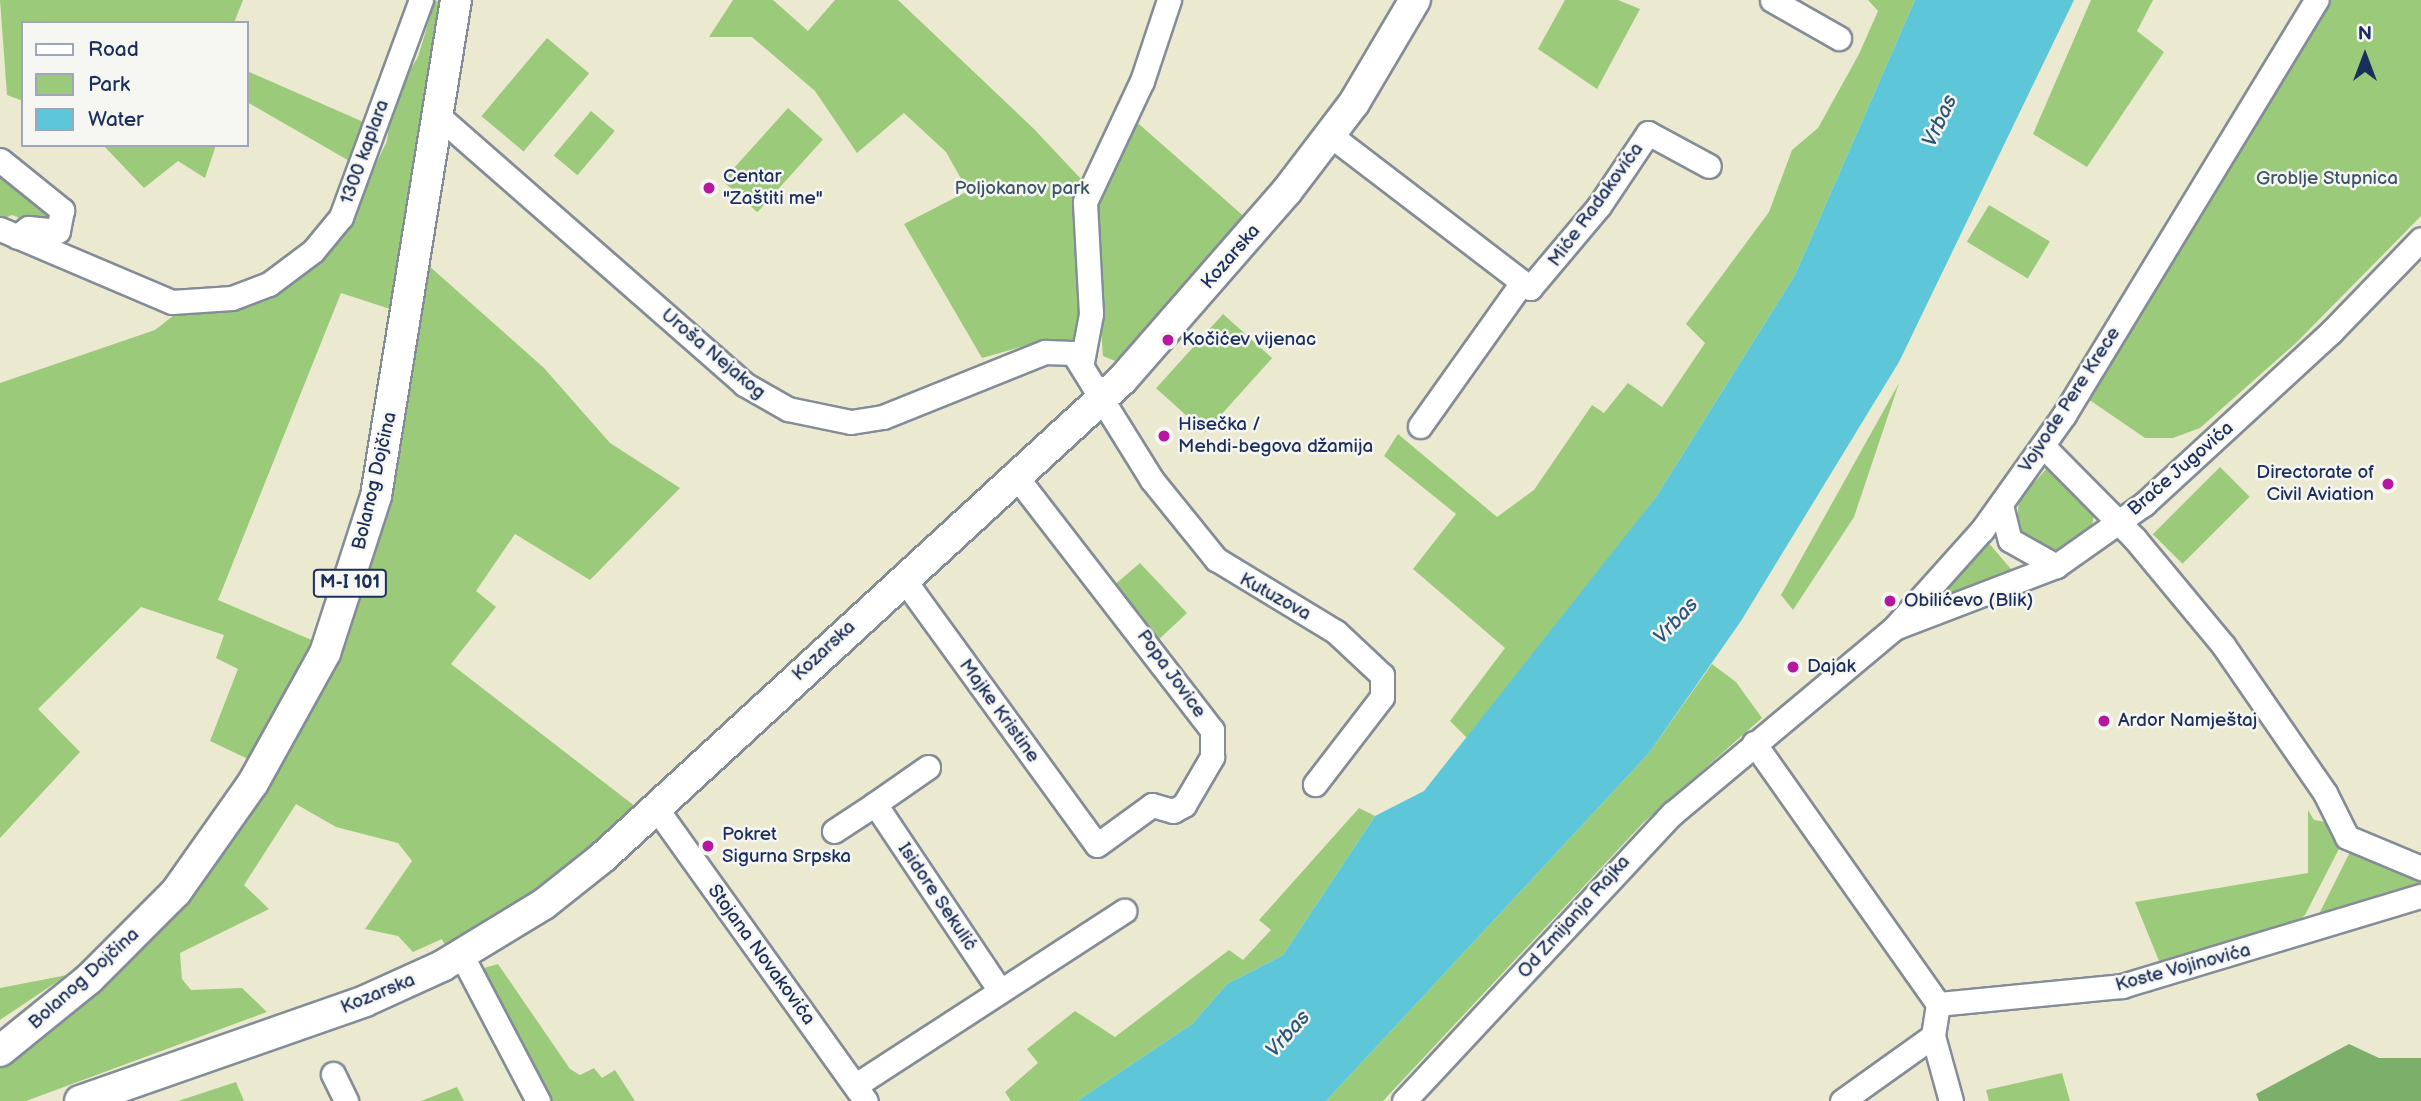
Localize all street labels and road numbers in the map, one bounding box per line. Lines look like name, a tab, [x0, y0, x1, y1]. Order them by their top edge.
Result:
street label: 1300 kaplara	[336, 97, 394, 207]
street label: Miće Radakovića	[1543, 139, 1649, 271]
street label: Kozarska	[1197, 220, 1265, 294]
street label: Uroša Nejakog	[656, 304, 770, 404]
street label: Vojvode Pere Krece	[2014, 323, 2126, 477]
street label: Bolanog Dojčina	[348, 410, 402, 552]
street label: Braće Jugovića	[2123, 417, 2239, 521]
road number: M-I 101	[312, 568, 388, 598]
street label: Kutuzova	[1235, 568, 1315, 626]
street label: Kozarska	[788, 616, 860, 686]
street label: Popa Jovice	[1131, 625, 1211, 723]
street label: Majke Kristine	[954, 655, 1044, 767]
street label: Isidore Sekulić	[892, 839, 982, 955]
street label: Od Zmijanja Rajka	[1513, 851, 1635, 983]
street label: Stojana Novakovića	[702, 880, 820, 1030]
street label: Bolanog Dojčina	[24, 923, 144, 1035]
street label: Koste Vojinovića	[2113, 939, 2253, 997]
street label: Kozarska	[337, 969, 419, 1019]

